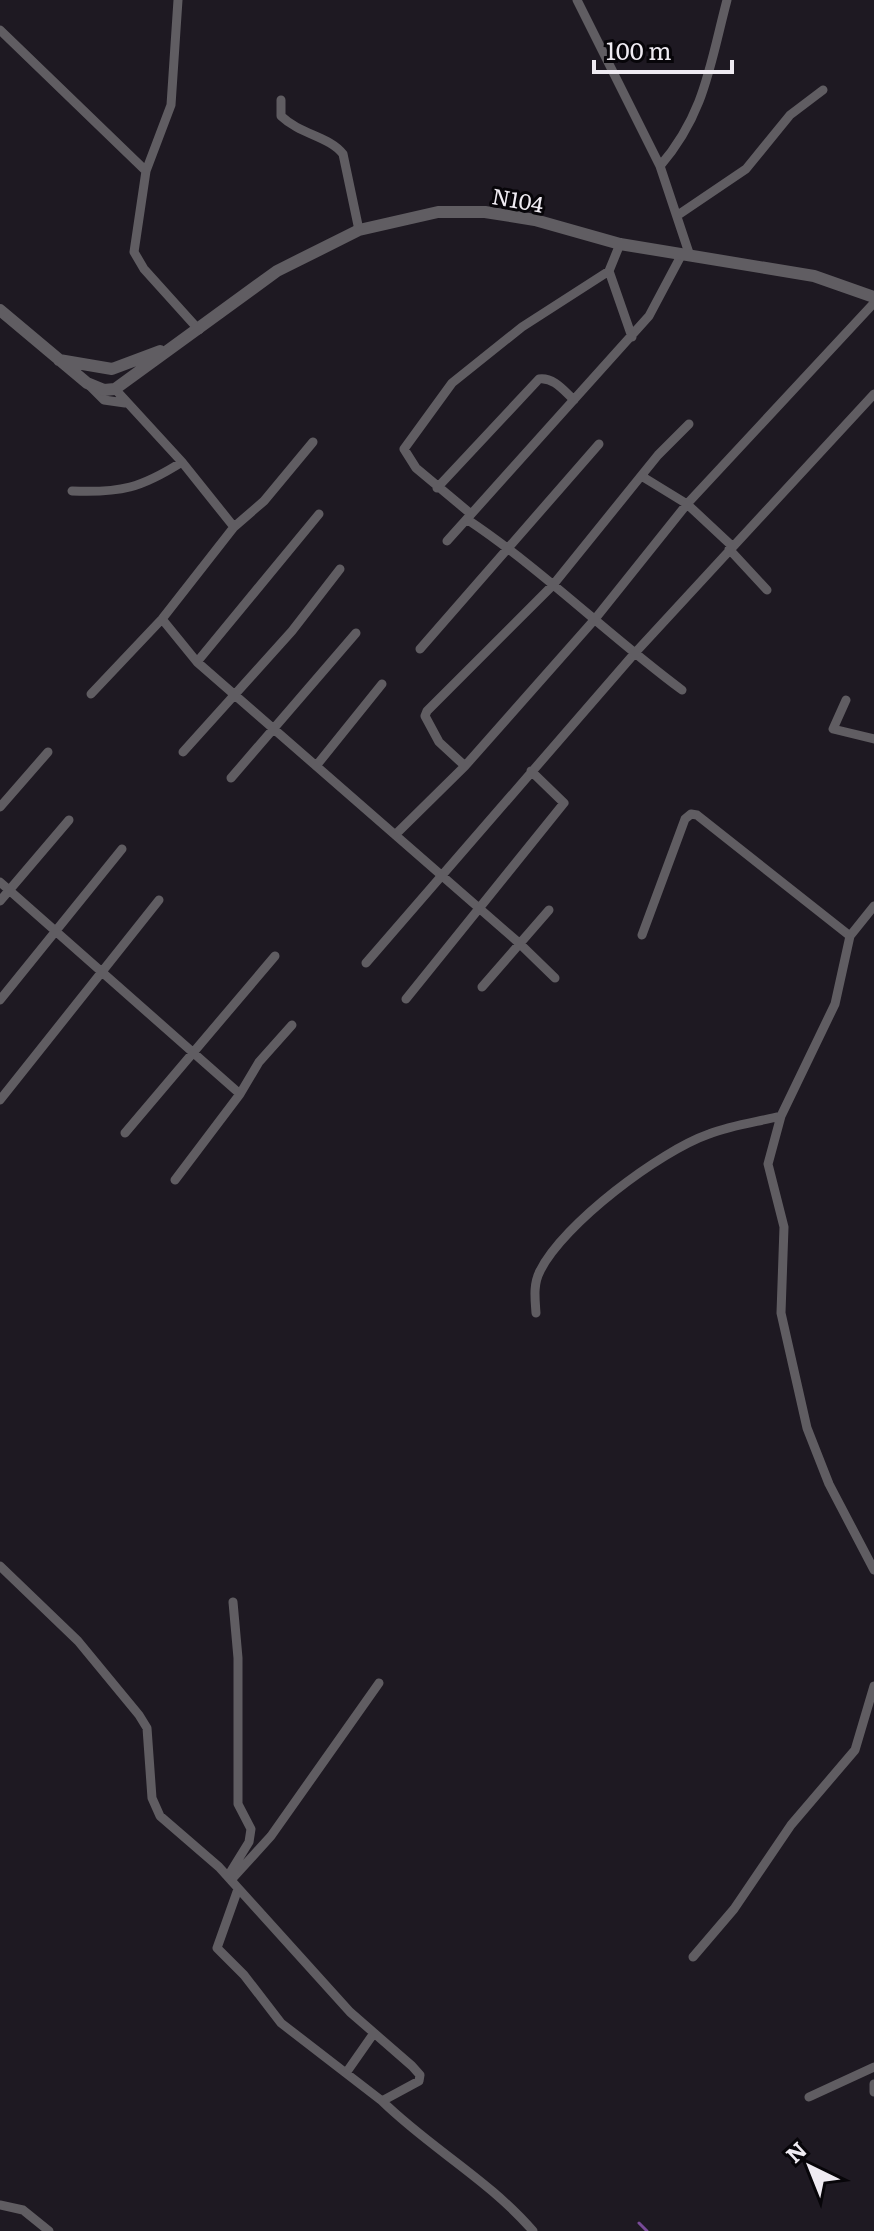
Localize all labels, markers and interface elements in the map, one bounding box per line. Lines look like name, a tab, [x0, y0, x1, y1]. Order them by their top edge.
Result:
scale bar	[594, 24, 732, 74]
text: 100 m	[606, 32, 672, 67]
street label: N104	[489, 178, 547, 220]
north arrow	[770, 2127, 850, 2207]
text: N	[777, 2133, 813, 2170]

